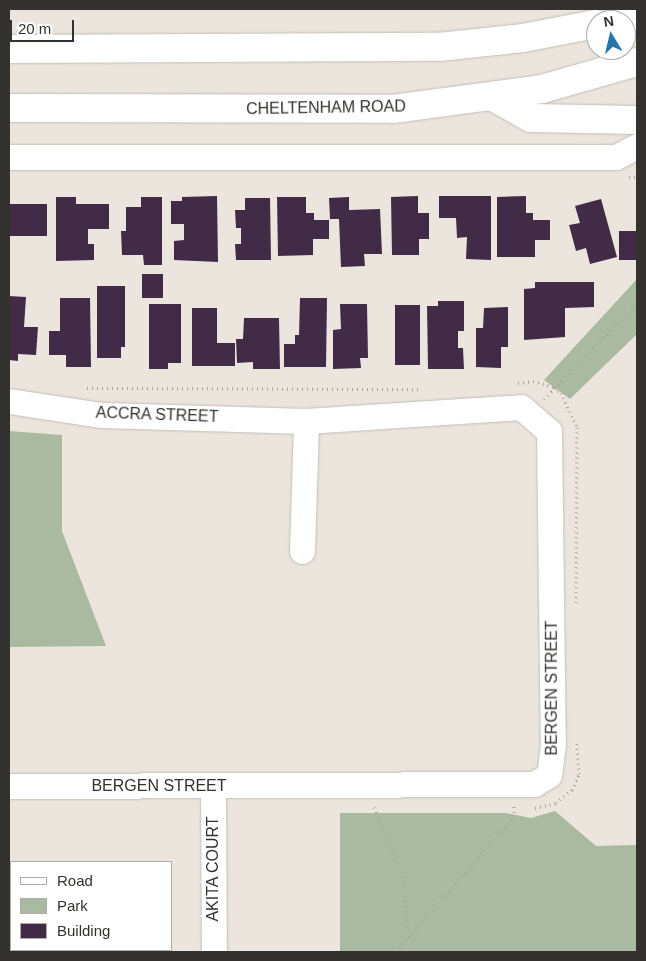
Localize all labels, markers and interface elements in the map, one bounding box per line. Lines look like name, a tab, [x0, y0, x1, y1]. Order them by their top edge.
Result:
scale bar	[12, 10, 76, 42]
north arrow	[586, 10, 636, 60]
text: N	[603, 12, 615, 30]
text: 20 m	[18, 20, 51, 37]
street label: CHELTENHAM ROAD	[246, 97, 406, 119]
street label: ACCRA STREET	[95, 403, 219, 427]
street label: BERGEN STREET	[542, 620, 562, 756]
street label: BERGEN STREET	[91, 776, 227, 796]
street label: AKITA COURT	[203, 816, 223, 922]
legend	[10, 861, 172, 951]
text: Road	[57, 872, 93, 889]
text: Park	[57, 897, 88, 914]
text: Building	[57, 922, 110, 939]

